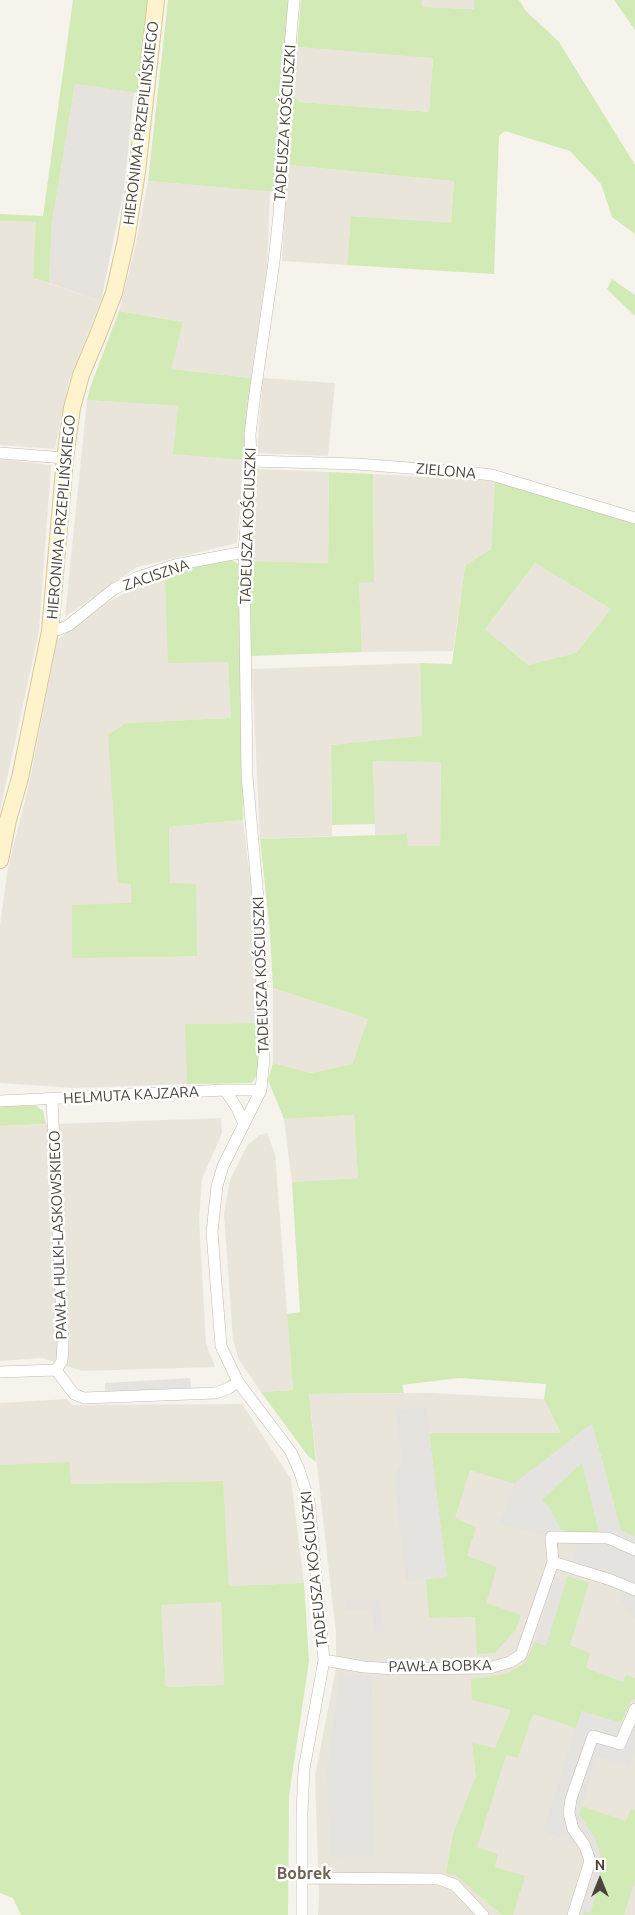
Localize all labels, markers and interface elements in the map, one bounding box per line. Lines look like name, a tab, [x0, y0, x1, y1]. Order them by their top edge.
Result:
street label: HIERONIMA PRZEPILIŃSKIEGO	[120, 20, 162, 226]
street label: TADEUSZA KOŚCIUSZKI	[271, 44, 299, 202]
street label: HIERONIMA PRZEPILIŃSKIEGO	[43, 414, 79, 620]
street label: TADEUSZA KOŚCIUSZKI	[236, 447, 260, 605]
street label: ZIELONA	[415, 459, 477, 483]
street label: ZACISZNA	[121, 555, 191, 595]
street label: TADEUSZA KOŚCIUSZKI	[249, 896, 273, 1054]
street label: HELMUTA KAJZARA	[63, 1082, 199, 1108]
street label: PAWŁA HULKI-LASKOWSKIEGO	[45, 1130, 71, 1340]
street label: TADEUSZA KOŚCIUSZKI	[297, 1490, 331, 1648]
street label: PAWŁA BOBKA	[388, 1656, 492, 1676]
north arrow	[575, 1855, 625, 1905]
text: N	[595, 1857, 605, 1873]
district label: Bobrek	[277, 1864, 331, 1884]

